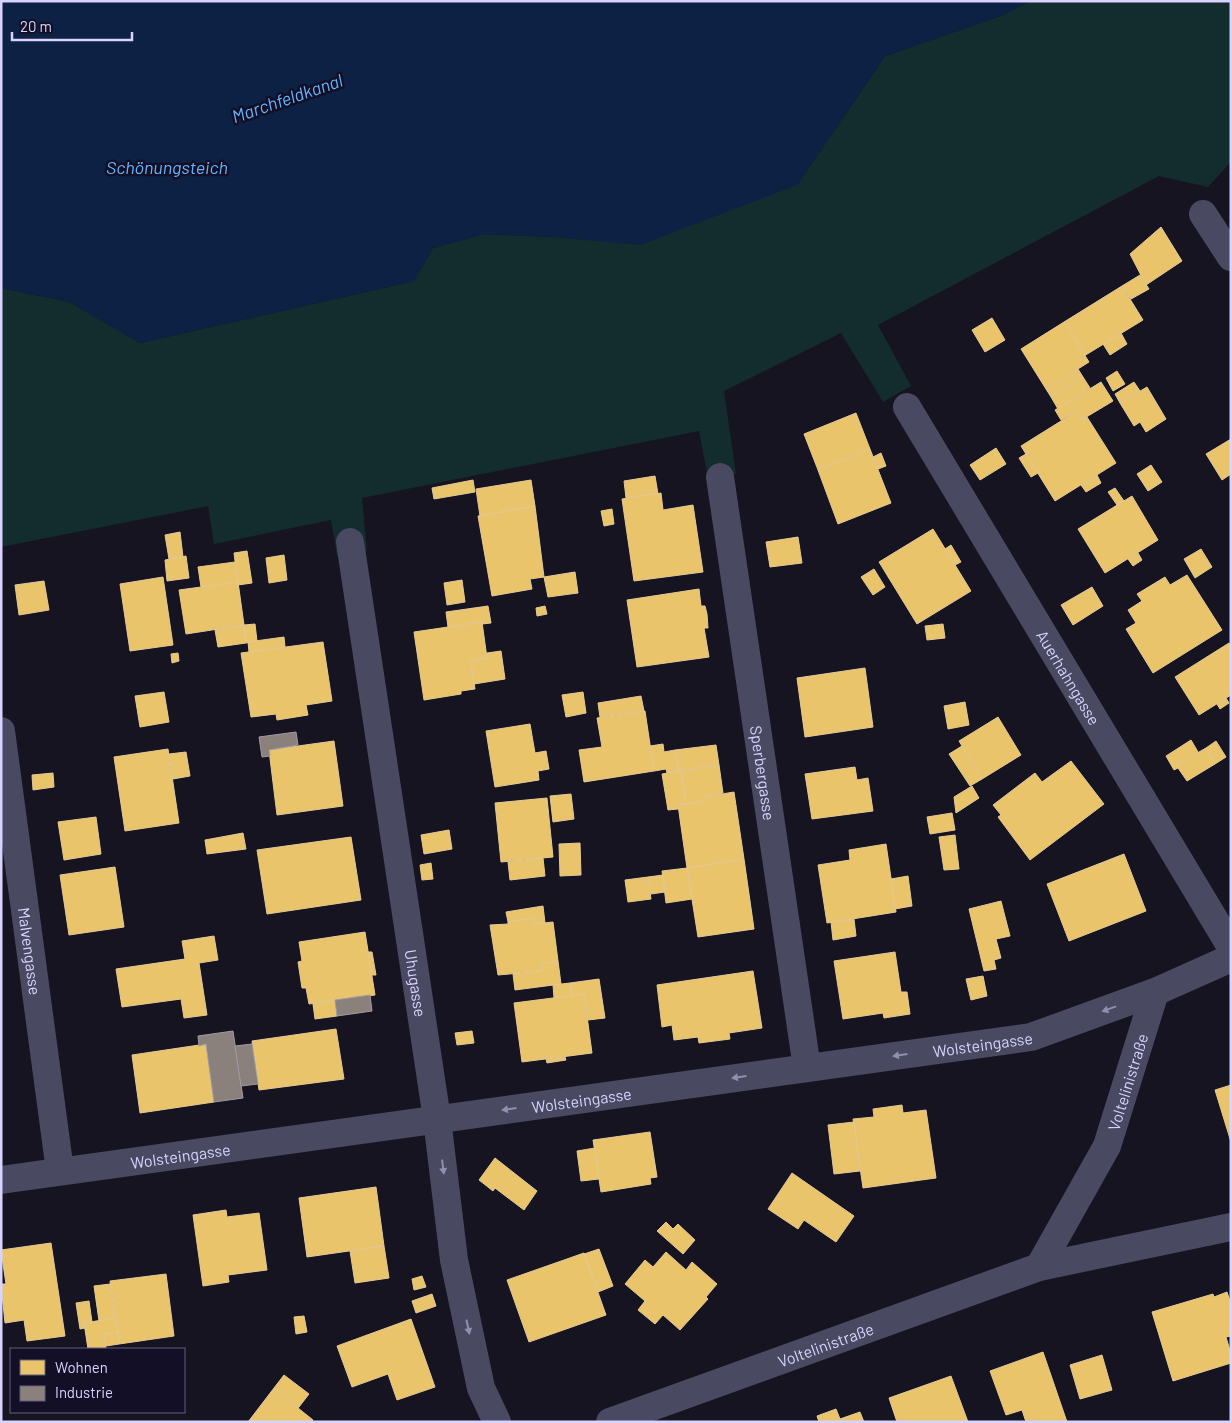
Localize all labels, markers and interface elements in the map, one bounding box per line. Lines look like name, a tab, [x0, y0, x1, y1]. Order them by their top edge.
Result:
scale bar	[12, 10, 132, 42]
text: 20 m	[20, 17, 52, 35]
water label: Marchfeldkanal	[229, 69, 345, 127]
water label: Schönungsteich	[106, 156, 228, 178]
street label: Auerhahngasse	[1033, 626, 1105, 728]
street label: Sperbergasse	[747, 724, 780, 822]
street label: Malvengasse	[15, 906, 46, 996]
street label: Uhugasse	[402, 948, 431, 1018]
one-way arrow	[1101, 1005, 1116, 1013]
street label: Wolsteingasse	[931, 1027, 1034, 1060]
street label: Voltelinistraße	[1103, 1031, 1151, 1133]
one-way arrow	[892, 1051, 908, 1059]
one-way arrow	[731, 1073, 747, 1081]
street label: Wolsteingasse	[530, 1083, 633, 1116]
one-way arrow	[501, 1105, 517, 1113]
street label: Wolsteingasse	[129, 1139, 231, 1171]
one-way arrow	[439, 1159, 447, 1175]
street label: Voltelinistraße	[775, 1318, 876, 1370]
one-way arrow	[464, 1320, 472, 1335]
legend	[10, 1348, 185, 1413]
text: Wohnen	[55, 1358, 108, 1376]
text: Industrie	[55, 1383, 113, 1401]

